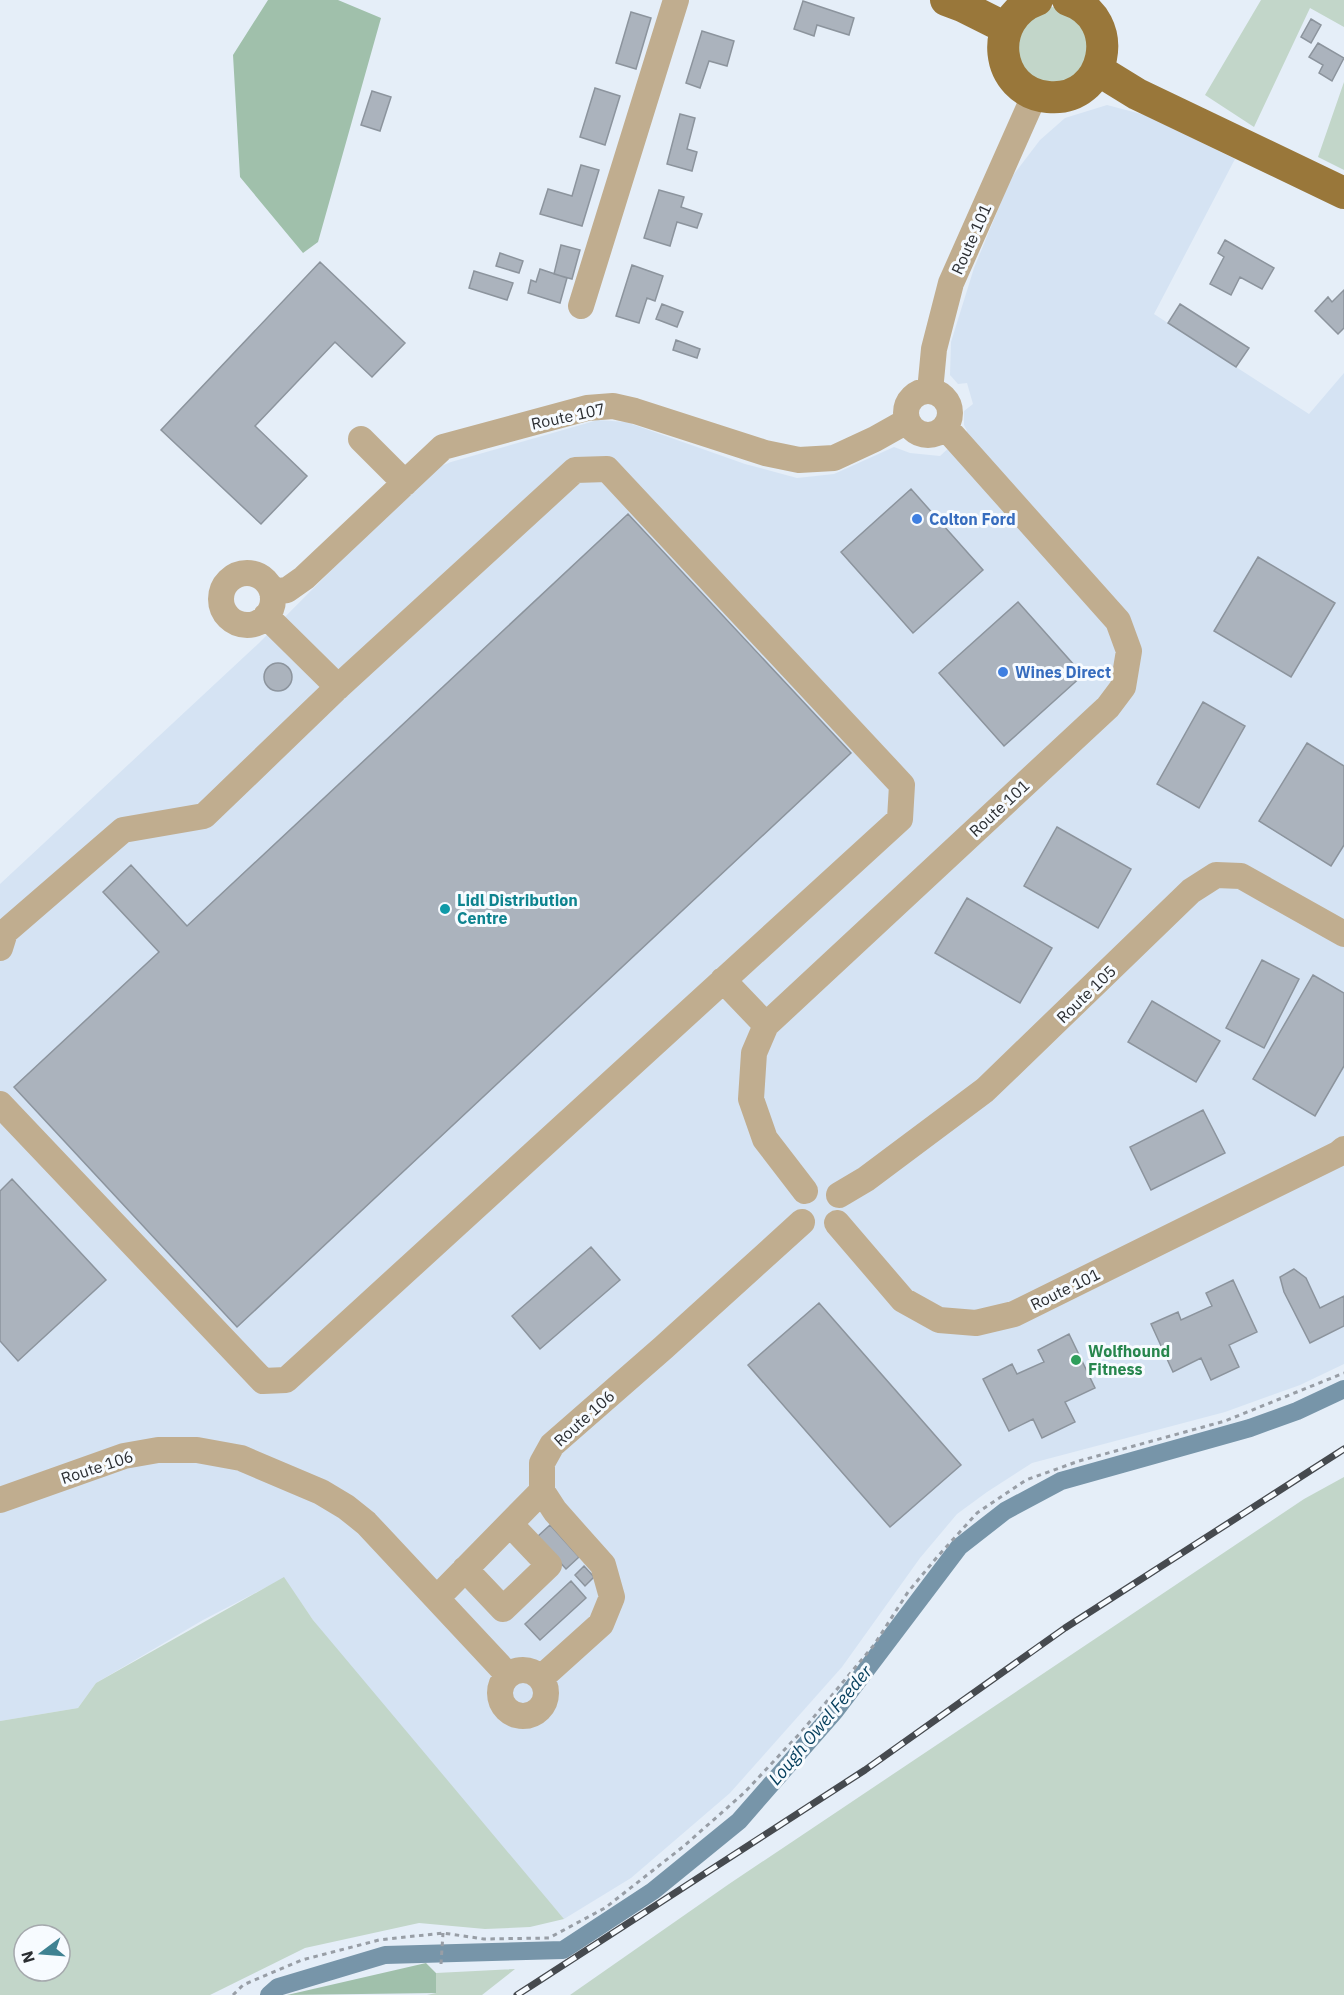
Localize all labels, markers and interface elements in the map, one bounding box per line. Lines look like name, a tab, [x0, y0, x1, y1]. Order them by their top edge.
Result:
street label: Route 101	[947, 201, 995, 277]
street label: Route 107	[529, 398, 607, 434]
place label: Colton Ford	[929, 509, 1016, 529]
marker: Colton Ford	[910, 512, 924, 526]
place label: Wines Direct	[1015, 662, 1111, 682]
marker: Wines Direct	[996, 665, 1010, 679]
street label: Route 101	[965, 775, 1033, 841]
place label: Lidl Distribution Centre	[457, 890, 578, 928]
marker: Lidl Distribution Centre	[438, 902, 452, 916]
street label: Route 105	[1052, 961, 1120, 1027]
street label: Route 101	[1027, 1264, 1103, 1314]
place label: Wolfhound Fitness	[1088, 1341, 1170, 1379]
marker: Wolfhound Fitness	[1069, 1353, 1083, 1367]
street label: Route 106	[549, 1385, 619, 1451]
street label: Route 106	[58, 1446, 136, 1488]
water label: Lough Owel Feeder	[763, 1660, 877, 1790]
north arrow	[12, 1923, 72, 1983]
text: N	[16, 1949, 39, 1965]

